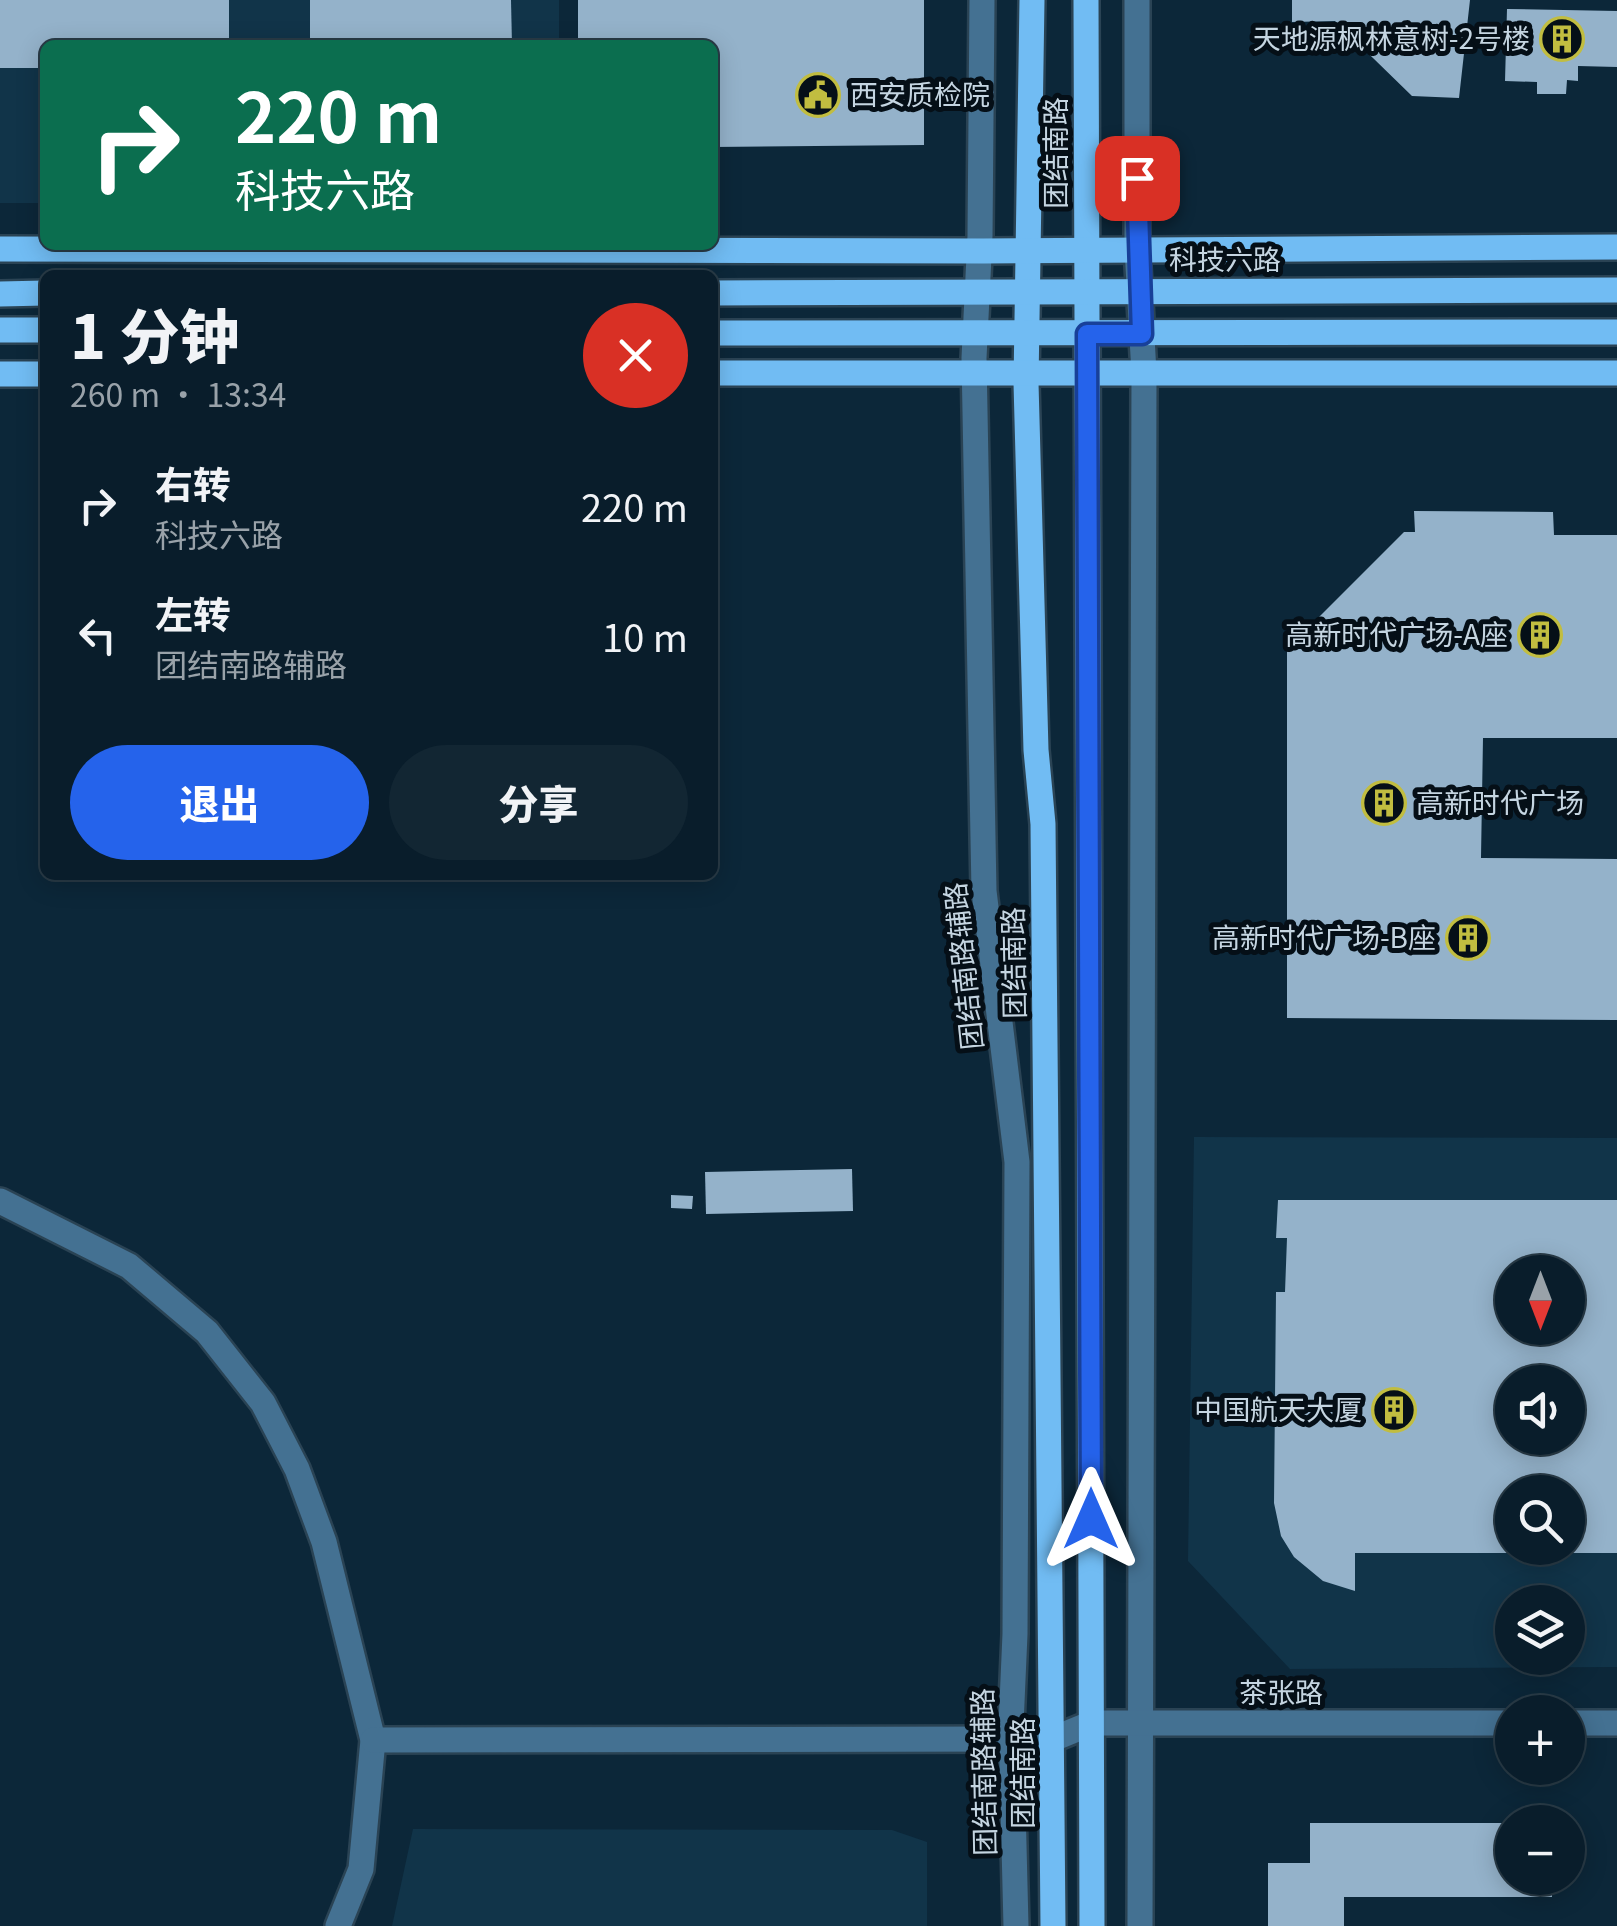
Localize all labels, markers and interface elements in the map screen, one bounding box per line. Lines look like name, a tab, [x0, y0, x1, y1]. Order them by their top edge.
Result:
building icon: 天地源枫林意树-2号楼	[1539, 16, 1585, 62]
place label: 天地源枫林意树-2号楼	[1253, 17, 1530, 57]
text: 220 m	[235, 62, 442, 163]
public building icon: 西安质检院	[795, 72, 841, 118]
place label: 西安质检院	[850, 73, 990, 113]
icon: right	[70, 80, 200, 210]
street label: 团结南路	[1034, 97, 1074, 209]
pin	[1095, 136, 1180, 221]
icon: arrive	[1110, 151, 1165, 206]
text: 科技六路	[235, 155, 415, 220]
street label: 科技六路	[1169, 238, 1281, 278]
text: 1 分钟	[70, 289, 240, 376]
button: close	[583, 303, 688, 408]
text: 260 m · 13:34	[70, 370, 286, 416]
text: 右转	[155, 455, 231, 510]
icon: right	[70, 478, 125, 533]
text: 220 m	[581, 478, 688, 533]
text: 科技六路	[155, 510, 283, 556]
text: 左转	[155, 585, 231, 640]
icon: left	[70, 608, 125, 663]
text: 10 m	[602, 608, 688, 663]
building icon: 高新时代广场-A座	[1517, 612, 1563, 658]
place label: 高新时代广场-A座	[1285, 613, 1508, 653]
text: 团结南路辅路	[155, 640, 347, 686]
button: 退出	[70, 745, 369, 860]
button: 分享	[389, 745, 688, 860]
building icon: 高新时代广场	[1361, 780, 1407, 826]
place label: 高新时代广场	[1416, 781, 1584, 821]
street label: 团结南路辅路	[933, 881, 991, 1052]
street label: 团结南路	[991, 907, 1033, 1019]
building icon: 高新时代广场-B座	[1445, 915, 1491, 961]
place label: 高新时代广场-B座	[1212, 916, 1436, 956]
north arrow	[1495, 1255, 1585, 1345]
map controls	[1495, 1255, 1585, 1895]
button: sound	[1495, 1365, 1585, 1455]
building icon: 中国航天大厦	[1371, 1387, 1417, 1433]
place label: 中国航天大厦	[1194, 1388, 1362, 1428]
position arrow	[1039, 1467, 1143, 1571]
button: search	[1495, 1475, 1585, 1565]
button: layers	[1495, 1585, 1585, 1675]
street label: 茶张路	[1239, 1671, 1323, 1711]
street label: 团结南路辅路	[961, 1688, 1003, 1856]
button: +	[1495, 1695, 1585, 1785]
street label: 团结南路	[1001, 1717, 1041, 1829]
button: −	[1495, 1805, 1585, 1895]

